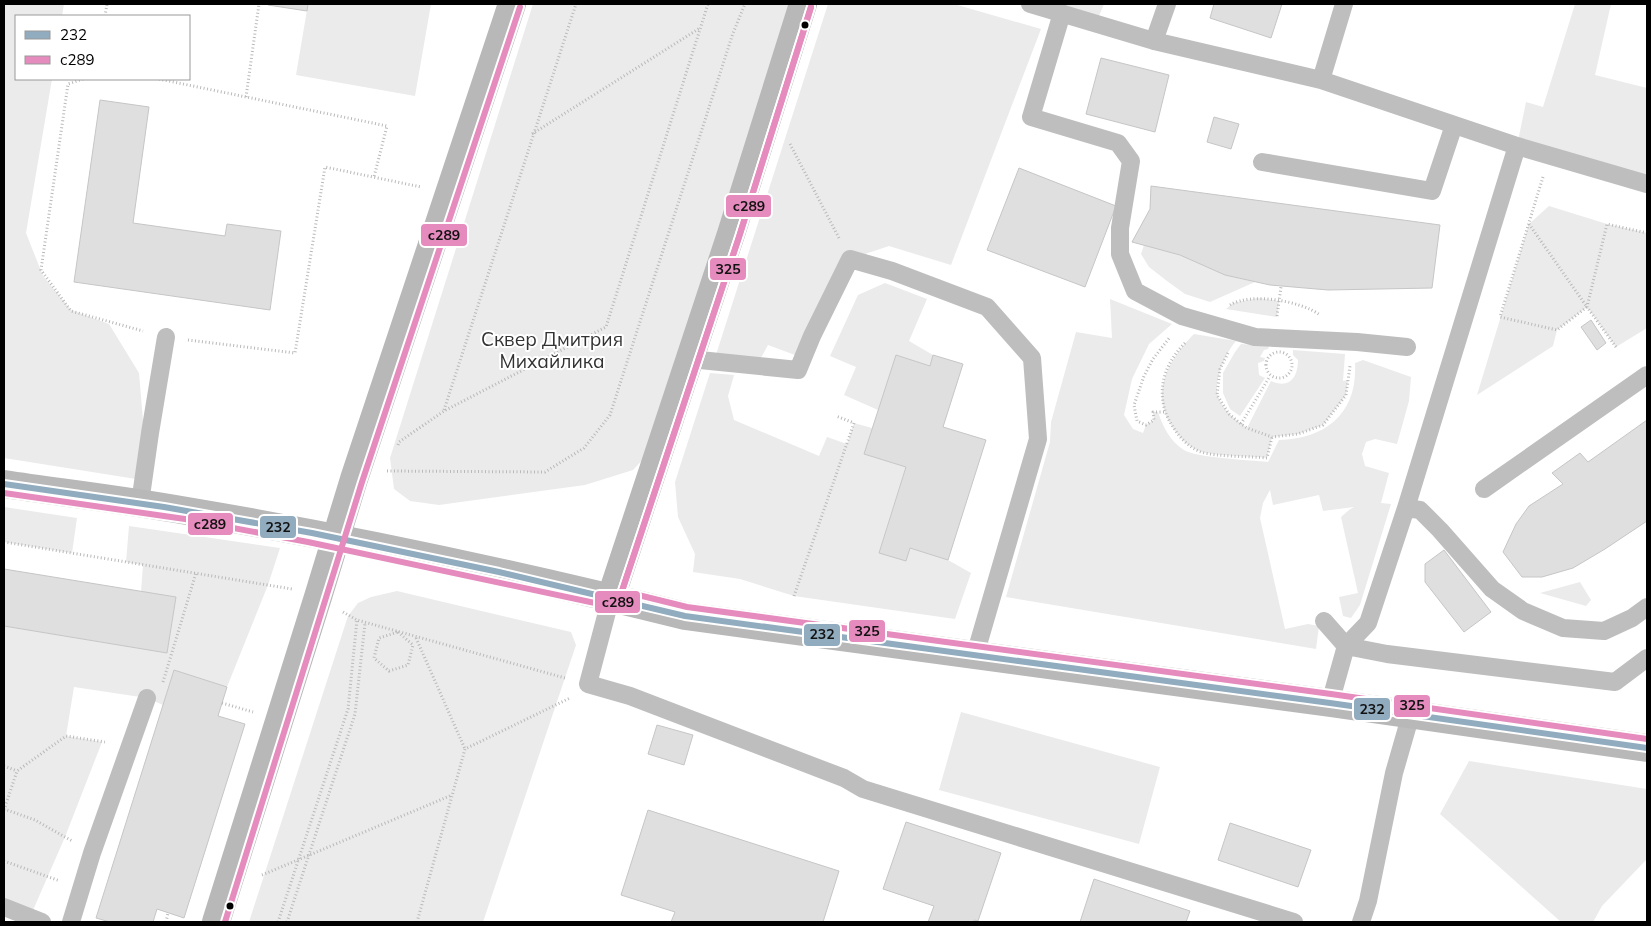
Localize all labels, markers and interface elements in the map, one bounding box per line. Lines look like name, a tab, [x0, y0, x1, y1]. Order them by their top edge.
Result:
legend	[15, 15, 190, 80]
unlabelled marker	[800, 20, 810, 30]
text: 232	[60, 25, 87, 44]
text: с289	[60, 50, 95, 69]
line badge: с289	[725, 194, 772, 218]
text: с289	[733, 197, 765, 215]
line badge: с289	[420, 223, 468, 247]
text: с289	[428, 226, 460, 244]
line badge: 325	[709, 257, 747, 281]
text: 325	[715, 260, 741, 278]
park label: Сквер Дмитрия Михайлика	[481, 327, 623, 373]
line badge: с289	[187, 512, 234, 536]
text: с289	[194, 515, 226, 533]
line badge: 232	[259, 515, 297, 539]
text: 232	[265, 518, 291, 536]
line badge: с289	[594, 590, 641, 614]
text: с289	[602, 593, 634, 611]
line badge: 325	[848, 619, 886, 643]
text: 325	[854, 622, 880, 640]
line badge: 232	[803, 623, 841, 647]
text: 232	[809, 625, 835, 643]
line badge: 325	[1393, 694, 1431, 718]
text: 325	[1399, 696, 1425, 714]
line badge: 232	[1353, 697, 1391, 721]
text: 232	[1359, 700, 1385, 718]
unlabelled marker	[225, 901, 235, 911]

